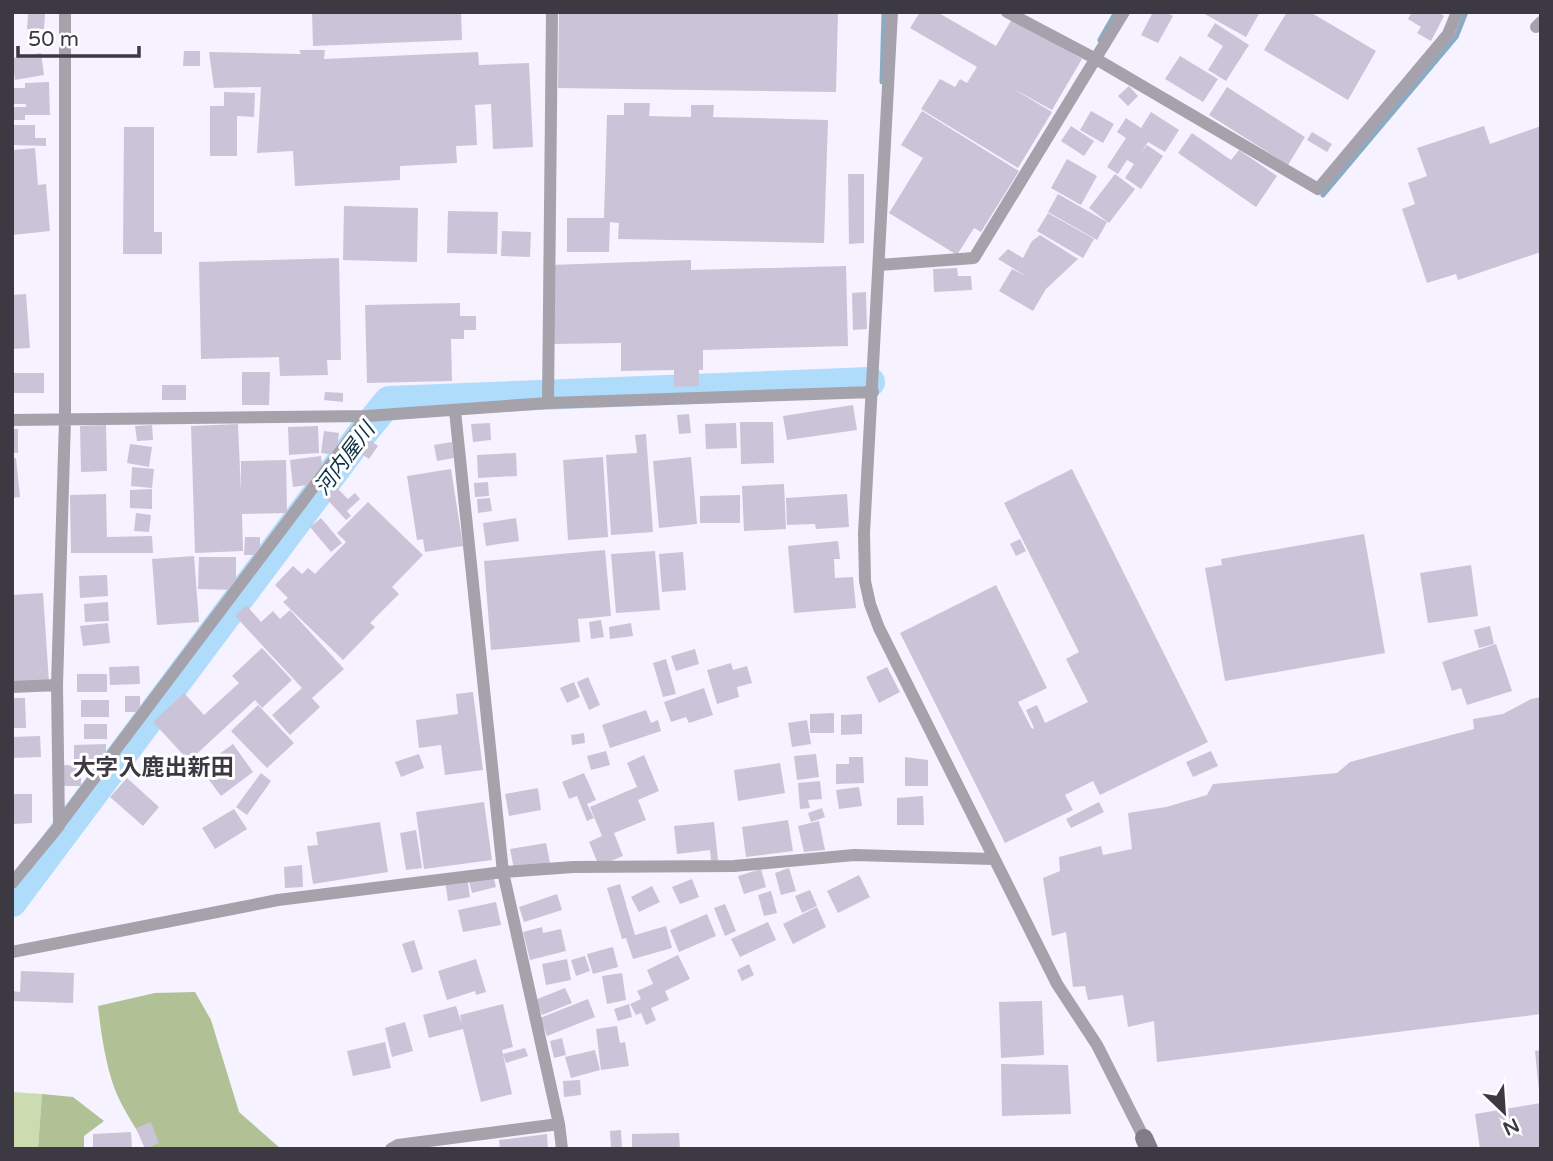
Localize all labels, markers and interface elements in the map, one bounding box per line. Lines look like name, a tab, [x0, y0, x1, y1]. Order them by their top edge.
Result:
scale bar	[18, 14, 138, 58]
text: 50 m	[28, 27, 79, 52]
water label: 河内屋川	[310, 416, 381, 500]
district label: 大字入鹿出新田	[73, 754, 234, 782]
north arrow	[1469, 1077, 1539, 1147]
text: N	[1499, 1113, 1522, 1140]

